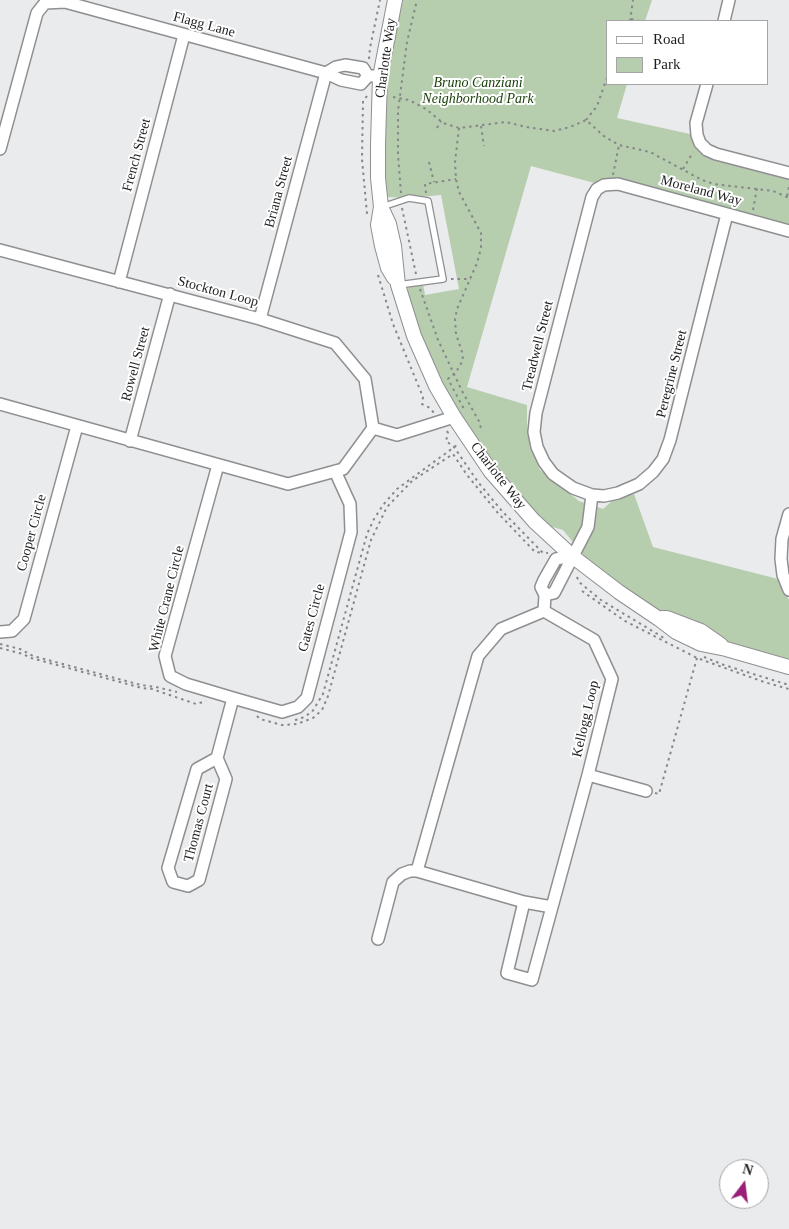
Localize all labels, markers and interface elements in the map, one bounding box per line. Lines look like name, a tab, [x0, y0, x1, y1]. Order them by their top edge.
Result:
street label: Flagg Lane	[171, 9, 237, 41]
street label: Charlotte Way	[372, 17, 400, 99]
legend	[606, 20, 769, 85]
text: Road	[653, 31, 685, 47]
text: Park	[653, 56, 681, 72]
park label: Bruno Canziani Neighborhood Park	[422, 75, 534, 108]
street label: French Street	[119, 117, 155, 193]
street label: Briana Street	[261, 154, 297, 230]
street label: Moreland Way	[659, 172, 743, 210]
street label: Stockton Loop	[176, 273, 260, 311]
street label: Treadwell Street	[519, 299, 557, 393]
street label: Rowell Street	[118, 325, 154, 403]
street label: Peregrine Street	[653, 328, 691, 420]
street label: Charlotte Way	[466, 439, 530, 513]
street label: Cooper Circle	[14, 493, 50, 573]
street label: White Crane Circle	[146, 544, 188, 654]
street label: Gates Circle	[295, 582, 329, 654]
street label: Kellogg Loop	[569, 679, 603, 759]
street label: Thomas Court	[180, 782, 218, 864]
north arrow	[719, 1159, 769, 1209]
text: N	[741, 1161, 755, 1179]

